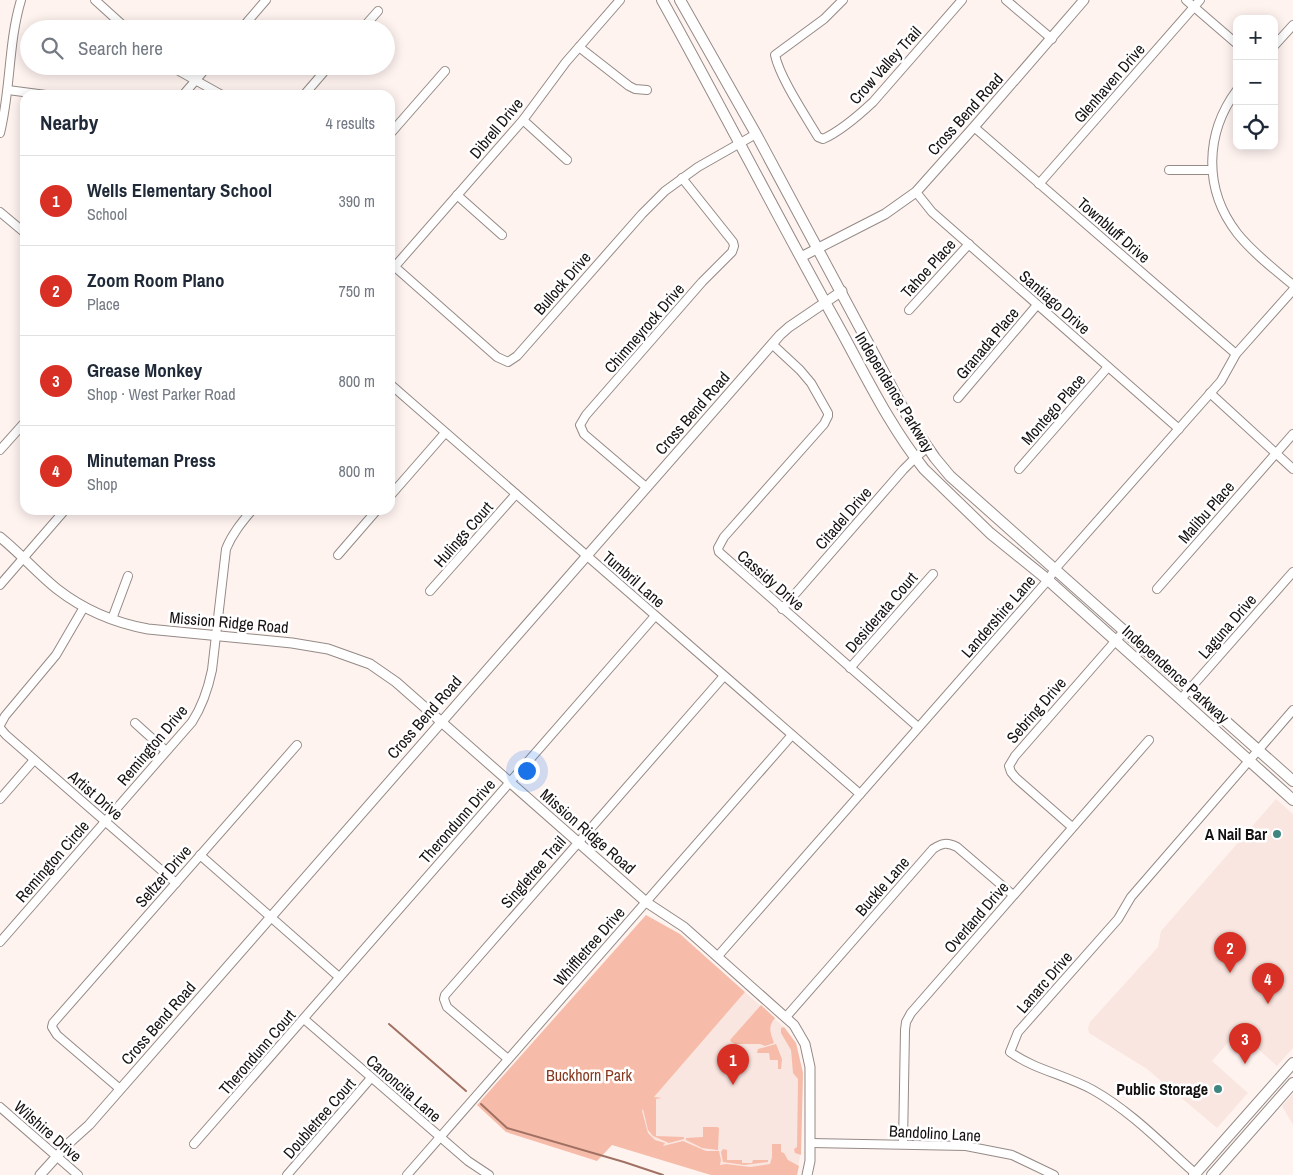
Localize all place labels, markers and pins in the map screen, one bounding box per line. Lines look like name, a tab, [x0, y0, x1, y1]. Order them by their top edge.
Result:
place label: A Nail Bar	[1205, 823, 1268, 845]
marker: A Nail Bar	[1271, 828, 1283, 840]
pin: 2	[1214, 932, 1246, 973]
pin: 4	[1252, 963, 1284, 1004]
pin: 3	[1229, 1023, 1261, 1064]
pin: 1	[717, 1044, 749, 1085]
place label: Public Storage	[1116, 1078, 1208, 1100]
marker: Public Storage	[1212, 1083, 1224, 1095]

